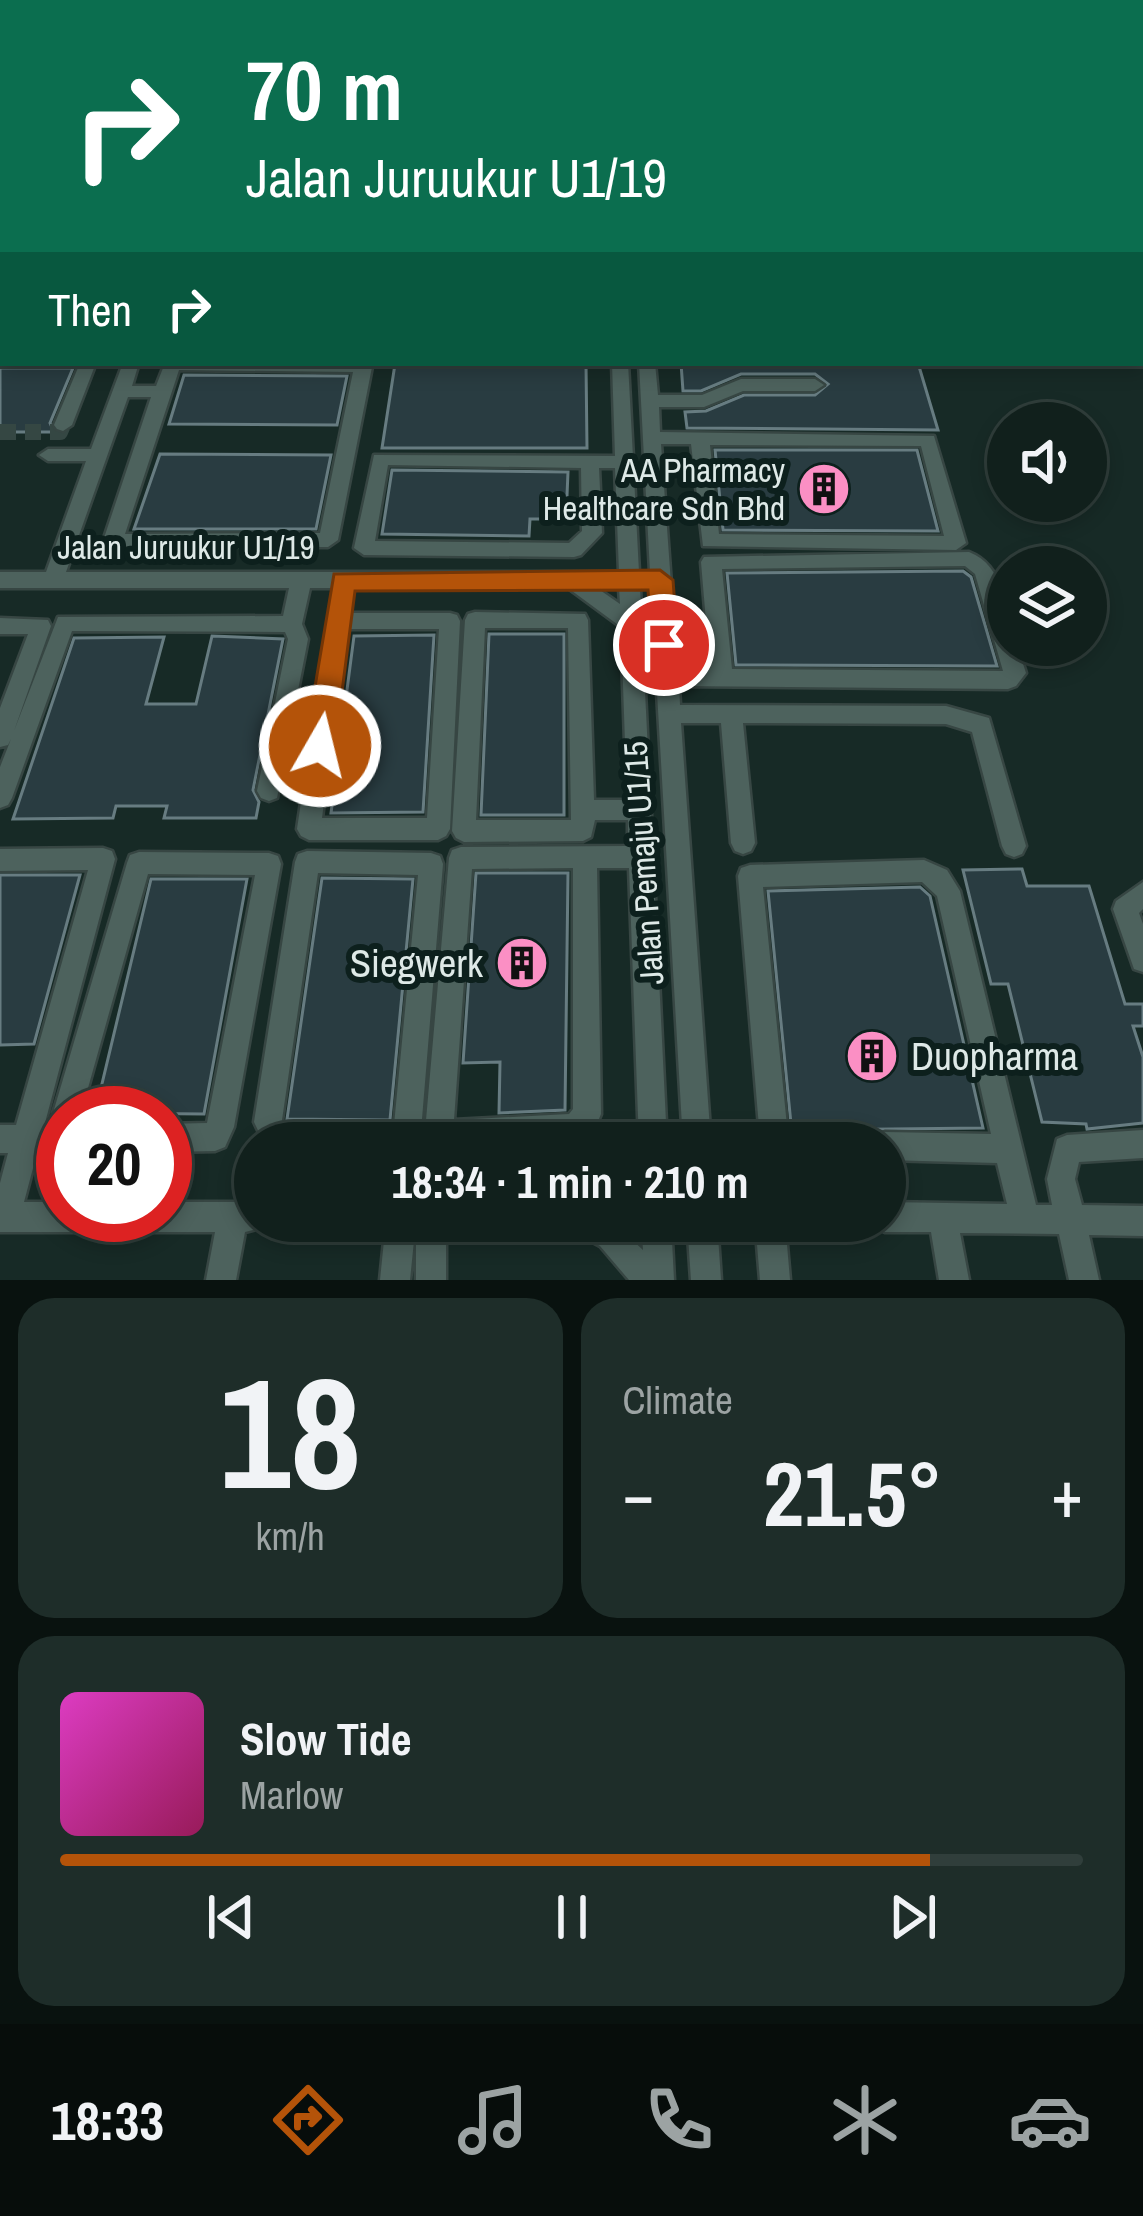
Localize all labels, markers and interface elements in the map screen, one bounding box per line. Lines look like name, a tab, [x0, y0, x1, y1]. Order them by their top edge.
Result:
text: 70 m	[246, 33, 403, 146]
icon: right	[48, 48, 204, 204]
text: Jalan Juruukur U1/19	[246, 141, 667, 214]
icon: right	[156, 276, 222, 342]
text: Then	[48, 279, 132, 340]
map controls	[987, 402, 1107, 666]
button: sound	[987, 402, 1107, 522]
place label: AA Pharmacy Healthcare Sdn Bhd	[543, 448, 785, 530]
building icon: AA Pharmacy Healthcare Sdn Bhd	[796, 461, 852, 517]
street label: Jalan Juruukur U1/19	[57, 525, 315, 569]
button: layers	[987, 546, 1107, 666]
pin	[613, 594, 715, 696]
icon: arrive	[631, 612, 697, 678]
position arrow	[257, 683, 383, 809]
street label: Jalan Pemaju U1/15	[613, 740, 673, 986]
building icon: Siegwerk	[494, 935, 550, 991]
place label: Siegwerk	[350, 937, 484, 989]
building icon: Duopharma	[844, 1028, 900, 1084]
place label: Duopharma	[911, 1030, 1078, 1082]
speed limit sign: 20	[36, 1086, 192, 1242]
text: 18:34 · 1 min · 210 m	[392, 1151, 748, 1212]
text: 18	[219, 1327, 361, 1537]
text: Climate	[623, 1374, 733, 1426]
text: 21.5°	[763, 1433, 943, 1554]
text: −	[623, 1449, 654, 1538]
text: +	[1051, 1449, 1083, 1538]
text: km/h	[256, 1510, 325, 1562]
text: Slow Tide	[240, 1708, 412, 1769]
text: Marlow	[240, 1769, 343, 1821]
icon: previous	[198, 1884, 264, 1950]
icon: pause	[539, 1884, 605, 1950]
icon: next	[880, 1884, 946, 1950]
icon: directions	[266, 2078, 350, 2162]
icon: music	[451, 2078, 535, 2162]
icon: phone	[637, 2078, 721, 2162]
icon: climate	[823, 2078, 907, 2162]
icon: car	[1008, 2078, 1092, 2162]
text: 18:33	[51, 2084, 164, 2157]

